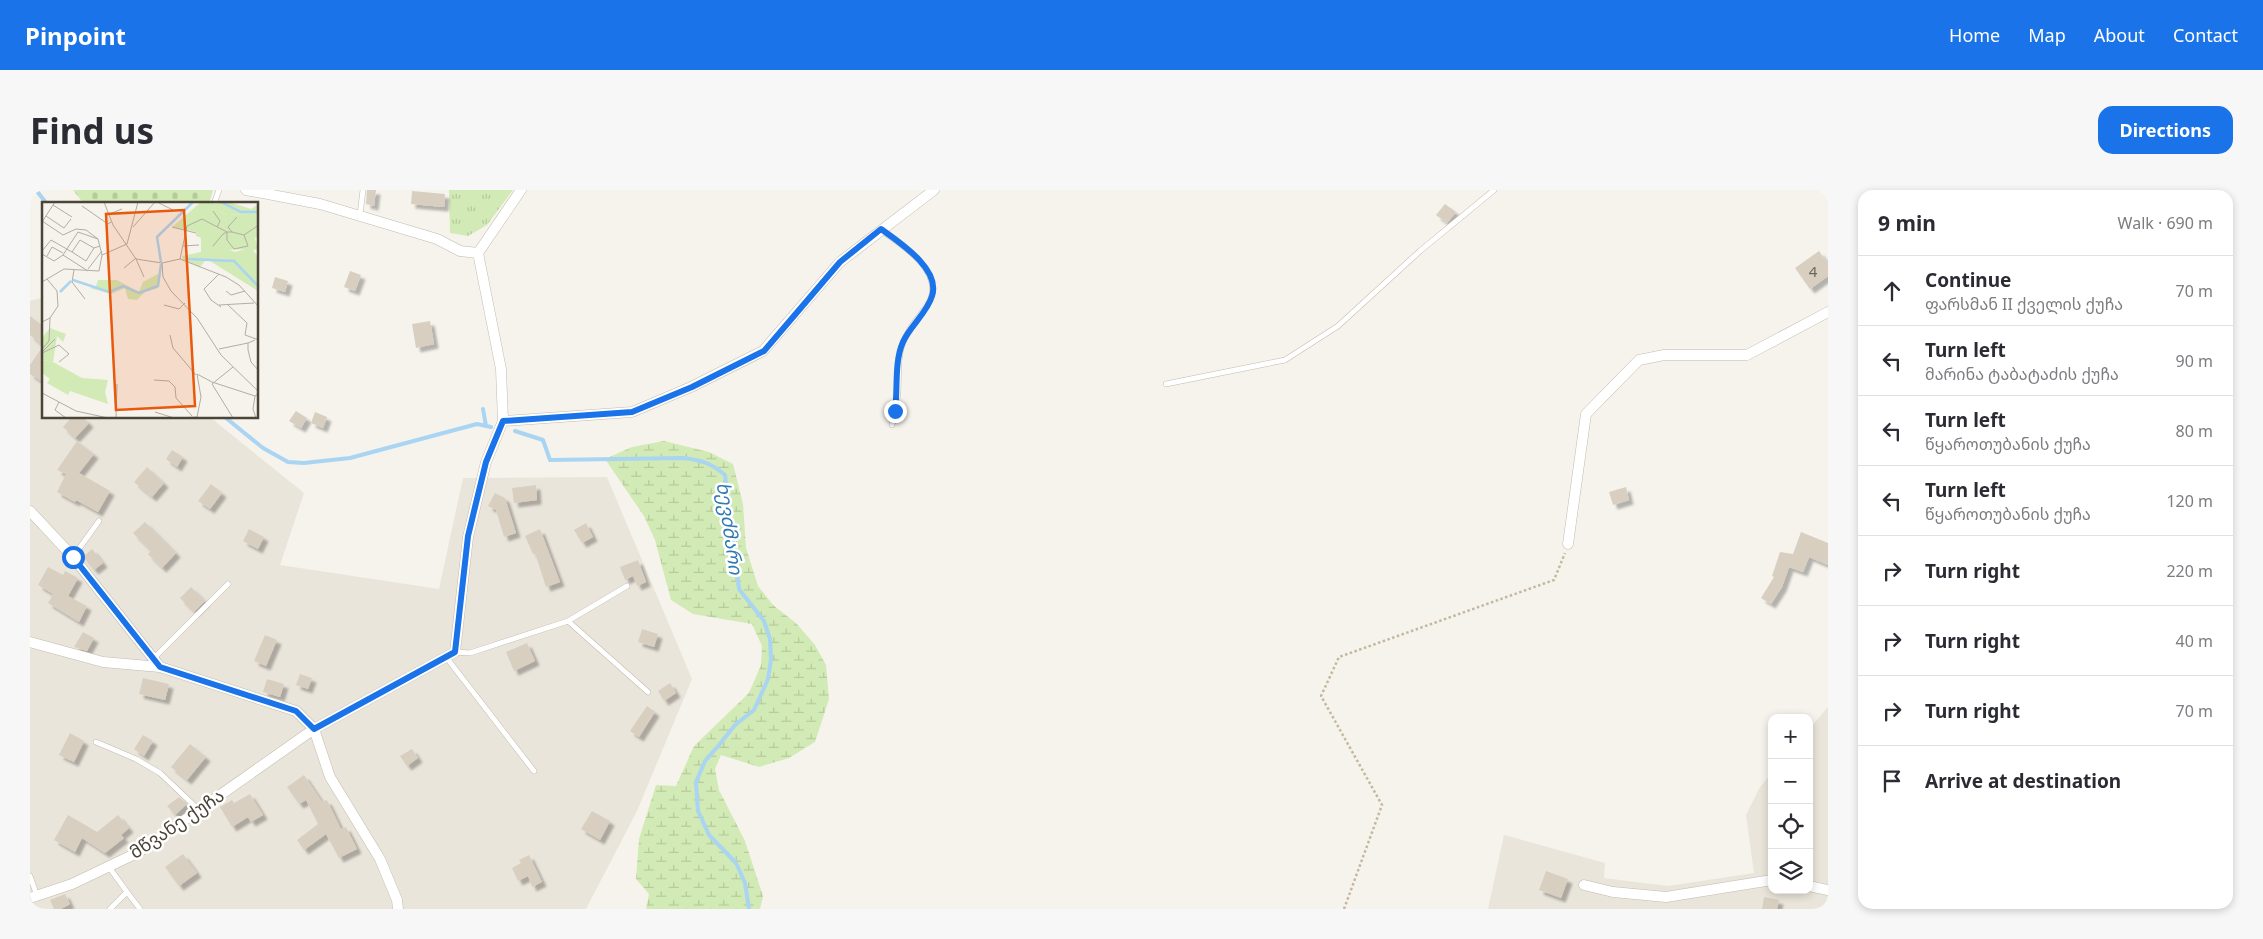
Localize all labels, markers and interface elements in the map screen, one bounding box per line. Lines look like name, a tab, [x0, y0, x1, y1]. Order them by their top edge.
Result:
text: Pinpoint	[25, 19, 126, 52]
text: Home	[1949, 23, 2000, 47]
text: Map	[2028, 23, 2066, 47]
text: About	[2094, 23, 2145, 47]
text: Contact	[2173, 23, 2238, 47]
button: Directions	[2098, 106, 2233, 154]
text: Find us	[30, 107, 154, 154]
inset map	[42, 202, 259, 419]
text: 9 min	[1878, 209, 1936, 237]
text: Walk · 690 m	[2118, 212, 2213, 234]
house number: 4	[1809, 261, 1818, 281]
text: Continue	[1925, 267, 2011, 293]
icon: ahead	[1878, 277, 1906, 305]
text: 70 m	[2176, 280, 2213, 302]
text: ფარსმან II ქველის ქუჩა	[1925, 293, 2123, 315]
text: Turn left	[1925, 337, 2006, 363]
icon: left	[1878, 347, 1906, 375]
text: 90 m	[2176, 350, 2213, 372]
text: მარინა ტაბატაძის ქუჩა	[1925, 363, 2119, 385]
route end	[884, 400, 907, 423]
text: Turn left	[1925, 407, 2006, 433]
icon: left	[1878, 417, 1906, 445]
text: 80 m	[2176, 420, 2213, 442]
text: წყაროთუბანის ქუჩა	[1925, 433, 2091, 455]
text: Turn left	[1925, 477, 2006, 503]
water label: ხევძმარი	[711, 480, 749, 577]
icon: left	[1878, 487, 1906, 515]
text: 120 m	[2166, 490, 2213, 512]
text: წყაროთუბანის ქუჩა	[1925, 503, 2091, 525]
route start	[62, 546, 85, 569]
icon: right	[1878, 557, 1906, 585]
text: Turn right	[1925, 558, 2020, 584]
text: 220 m	[2166, 560, 2213, 582]
icon: right	[1878, 627, 1906, 655]
text: Turn right	[1925, 628, 2020, 654]
text: 40 m	[2176, 630, 2213, 652]
icon: right	[1878, 697, 1906, 725]
text: Turn right	[1925, 698, 2020, 724]
text: 70 m	[2176, 700, 2213, 722]
map controls	[1768, 714, 1813, 894]
button: +	[1768, 714, 1813, 759]
button: −	[1768, 759, 1813, 804]
icon: arrive	[1878, 767, 1906, 795]
text: Arrive at destination	[1925, 768, 2121, 794]
street label: მწვანე ქუჩა	[124, 783, 229, 864]
button: locate	[1768, 804, 1813, 849]
button: layers	[1768, 849, 1813, 894]

